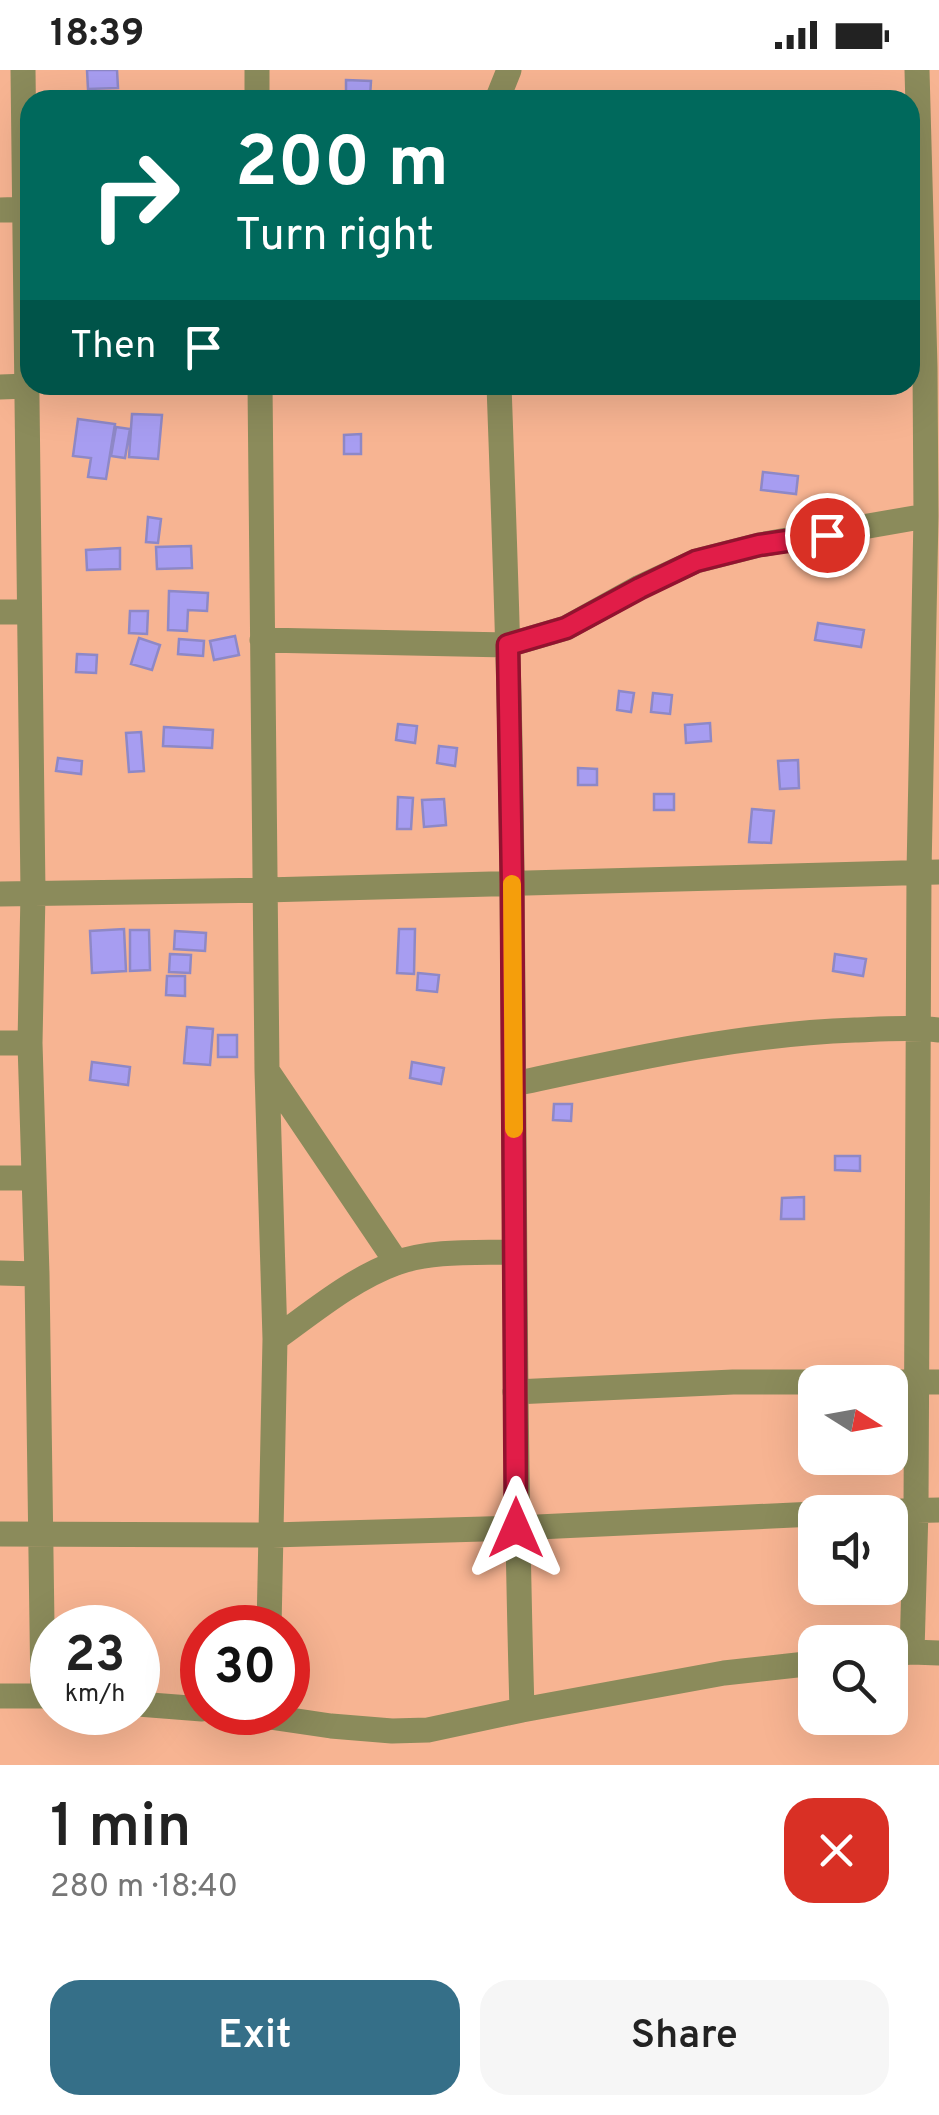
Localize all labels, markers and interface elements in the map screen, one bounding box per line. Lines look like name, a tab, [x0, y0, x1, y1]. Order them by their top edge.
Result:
text: 18:39	[50, 11, 144, 60]
text: 200 m	[235, 122, 449, 211]
icon: right	[70, 130, 200, 260]
text: Turn right	[235, 209, 434, 266]
icon: arrive	[176, 320, 231, 375]
text: Then	[70, 323, 156, 372]
pin	[785, 493, 870, 578]
icon: arrive	[800, 508, 855, 563]
north arrow	[798, 1365, 908, 1475]
map controls	[798, 1365, 908, 1735]
position arrow	[464, 1476, 568, 1580]
button: sound	[798, 1495, 908, 1605]
speed limit sign: 30	[180, 1605, 310, 1735]
button: search	[798, 1625, 908, 1735]
text: 23	[65, 1626, 125, 1689]
text: km/h	[65, 1679, 125, 1711]
text: 1 min	[50, 1792, 191, 1868]
button: close	[784, 1798, 889, 1903]
text: 280 m · 18:40	[50, 1868, 238, 1908]
button: Exit	[50, 1980, 460, 2095]
button: Share	[480, 1980, 889, 2095]

